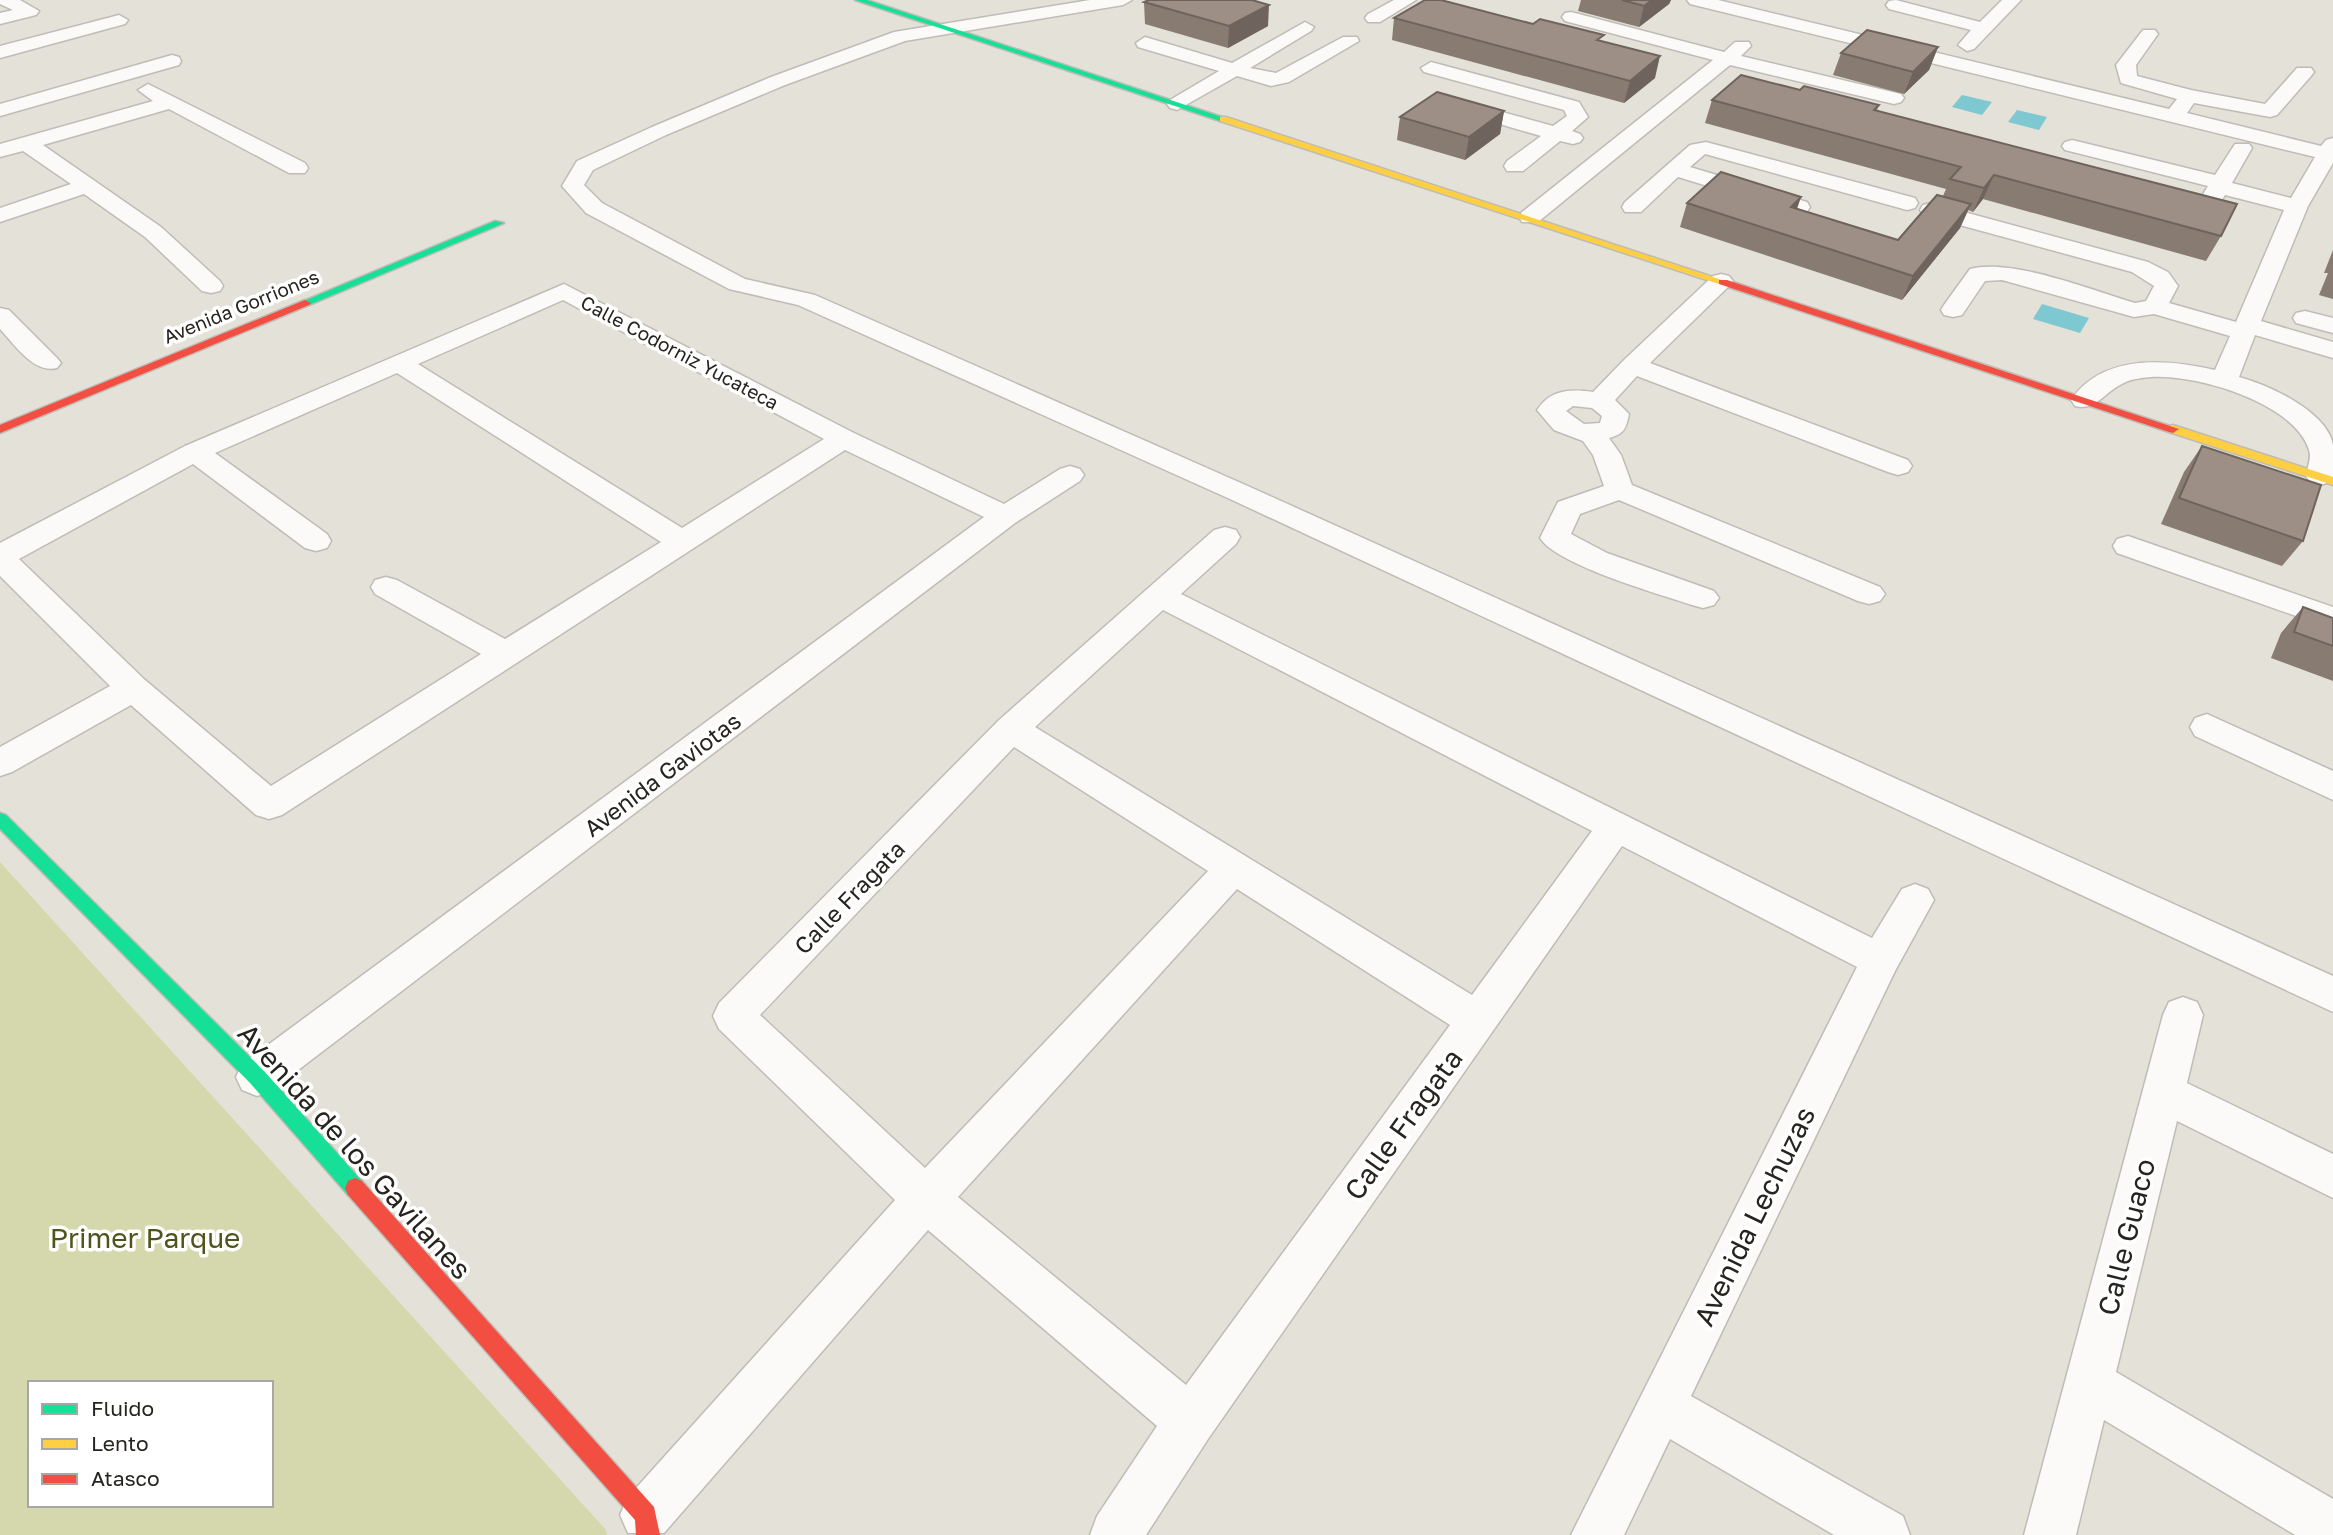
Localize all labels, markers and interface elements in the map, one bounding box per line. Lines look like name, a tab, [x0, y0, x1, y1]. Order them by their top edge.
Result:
street label: Avenida Gorriones	[160, 264, 322, 348]
street label: Calle Codorniz Yucateca	[577, 290, 783, 414]
street label: Avenida Gaviotas	[578, 706, 746, 842]
street label: Calle Fragata	[788, 834, 910, 960]
street label: Avenida de los Gavilanes	[232, 1017, 478, 1285]
street label: Calle Fragata	[1337, 1042, 1469, 1206]
street label: Avenida Lechuzas	[1687, 1101, 1821, 1331]
street label: Calle Guaco	[2091, 1155, 2161, 1319]
park label: Primer Parque	[50, 1221, 240, 1254]
legend	[28, 1381, 273, 1507]
text: Fluido	[91, 1395, 154, 1421]
text: Lento	[91, 1430, 149, 1456]
text: Atasco	[91, 1465, 160, 1491]

